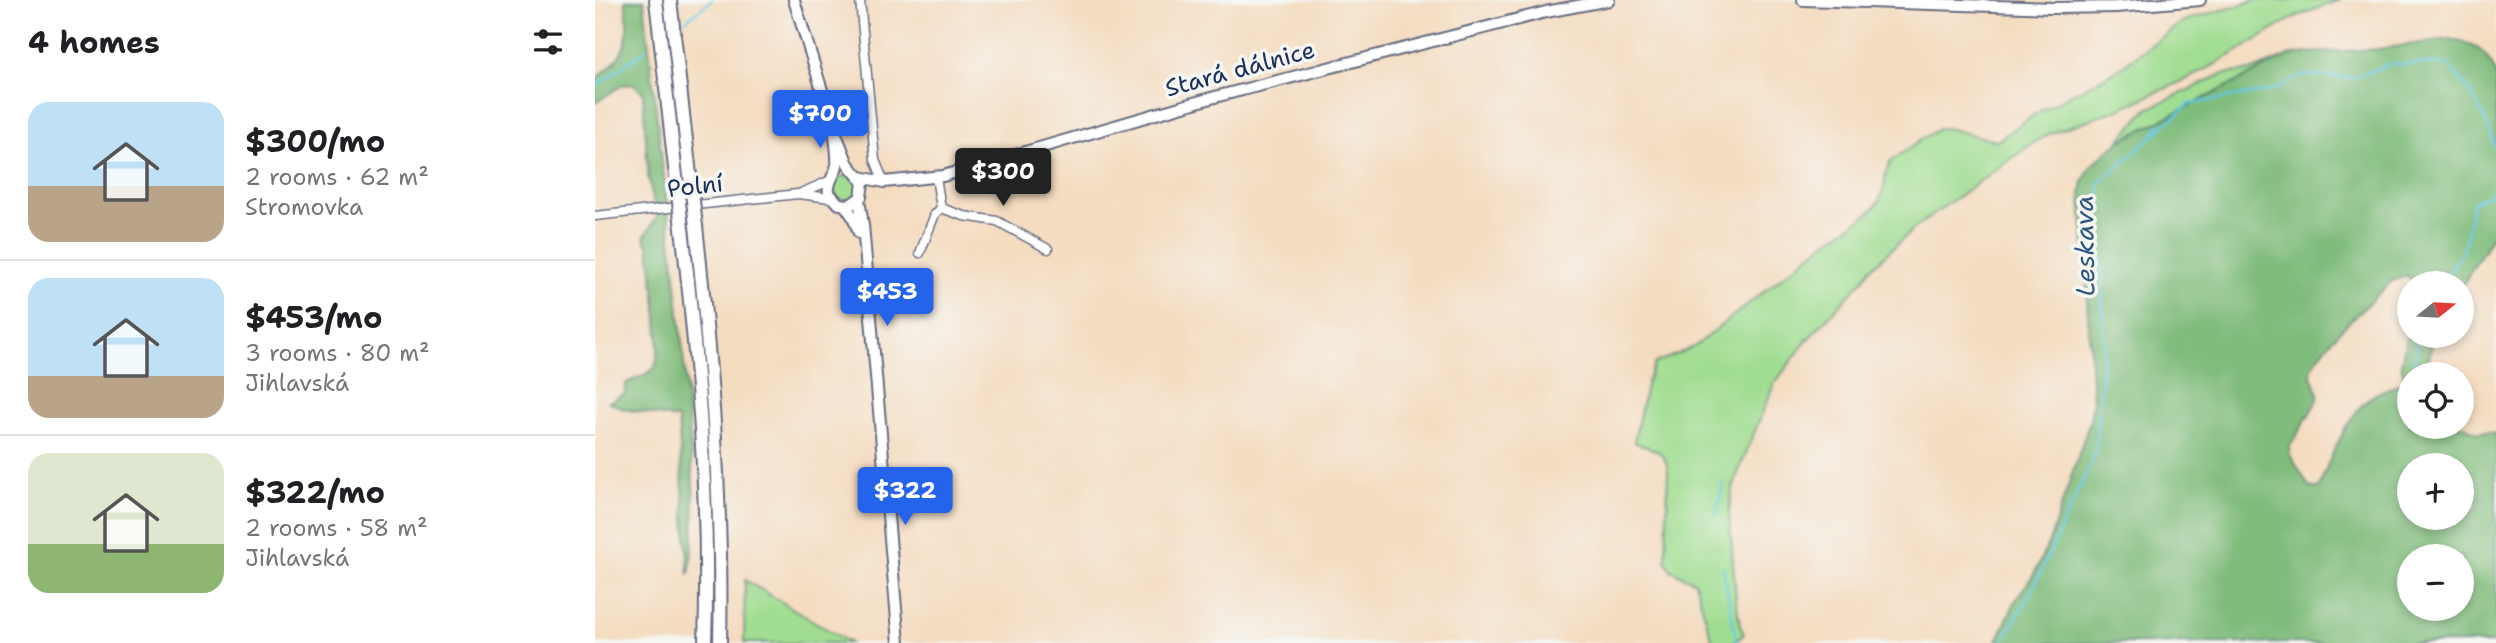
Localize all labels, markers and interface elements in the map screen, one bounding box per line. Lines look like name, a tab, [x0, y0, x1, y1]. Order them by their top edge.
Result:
text: 4 homes	[28, 22, 160, 63]
icon: filters	[529, 23, 567, 61]
street label: Stará dálnice	[1162, 34, 1318, 104]
pin: $700	[779, 90, 861, 150]
text: $700	[788, 98, 852, 128]
text: $300/mo	[245, 121, 385, 162]
icon: home	[84, 130, 168, 214]
pin: $300	[962, 148, 1044, 208]
text: $300	[971, 156, 1035, 186]
text: 2 rooms · 62 m²	[245, 162, 429, 192]
street label: Polní	[665, 167, 725, 205]
text: Stromovka	[245, 192, 363, 222]
water label: Leskava	[2066, 195, 2102, 297]
pin: $453	[846, 268, 928, 328]
north arrow	[2397, 271, 2475, 348]
map controls	[2397, 271, 2474, 621]
text: $453	[856, 276, 918, 306]
text: $453/mo	[245, 297, 382, 338]
icon: home	[84, 306, 168, 390]
text: 3 rooms · 80 m²	[245, 338, 430, 368]
button: locate	[2397, 362, 2474, 439]
text: Jihlavská	[245, 368, 349, 398]
button: +	[2397, 453, 2474, 530]
pin: $322	[864, 468, 946, 527]
text: $322/mo	[245, 472, 385, 513]
text: $322	[874, 475, 936, 505]
icon: home	[84, 481, 168, 565]
text: 2 rooms · 58 m²	[245, 513, 428, 543]
text: Jihlavská	[245, 543, 349, 573]
button: −	[2397, 544, 2474, 621]

